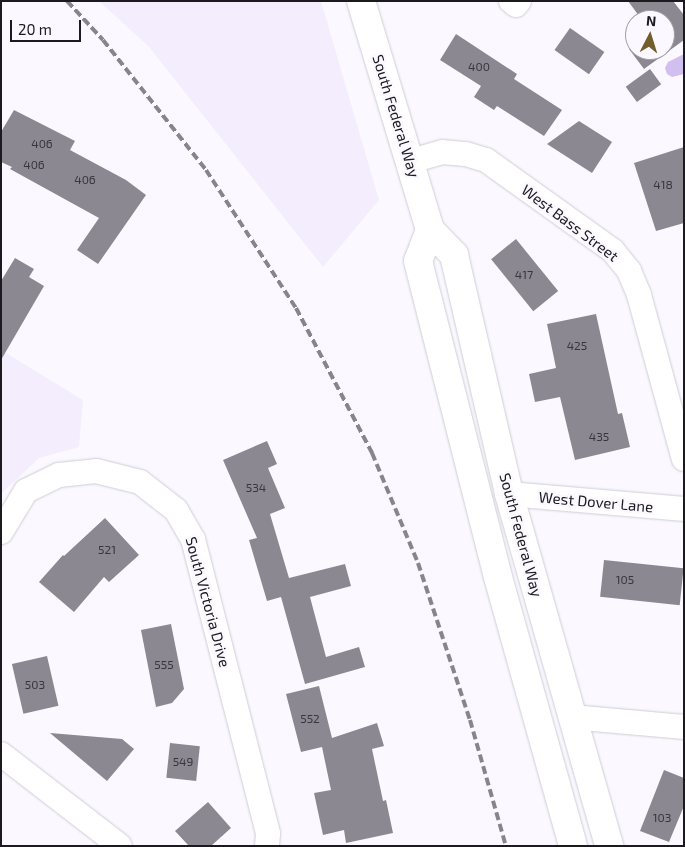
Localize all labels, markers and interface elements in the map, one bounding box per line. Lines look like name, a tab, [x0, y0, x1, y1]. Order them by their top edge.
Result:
scale bar	[12, 10, 84, 42]
north arrow	[625, 10, 675, 60]
text: N	[645, 12, 657, 29]
text: 20 m	[18, 20, 52, 38]
street label: South Federal Way	[369, 52, 423, 180]
house number: 400	[468, 60, 490, 74]
house number: 406	[31, 137, 53, 151]
house number: 406	[23, 158, 45, 172]
house number: 406	[74, 173, 96, 187]
house number: 418	[653, 178, 673, 192]
street label: West Bass Street	[518, 181, 622, 265]
house number: 417	[515, 268, 533, 282]
house number: 425	[567, 339, 587, 353]
house number: 435	[589, 430, 609, 444]
street label: South Federal Way	[496, 471, 546, 599]
house number: 534	[246, 481, 266, 495]
street label: West Dover Lane	[538, 488, 654, 516]
street label: South Victoria Drive	[182, 535, 234, 669]
house number: 521	[98, 543, 116, 557]
house number: 105	[616, 573, 634, 587]
house number: 555	[154, 658, 174, 672]
house number: 503	[25, 678, 45, 692]
house number: 552	[300, 712, 320, 726]
house number: 549	[173, 755, 193, 769]
house number: 103	[653, 811, 671, 825]

